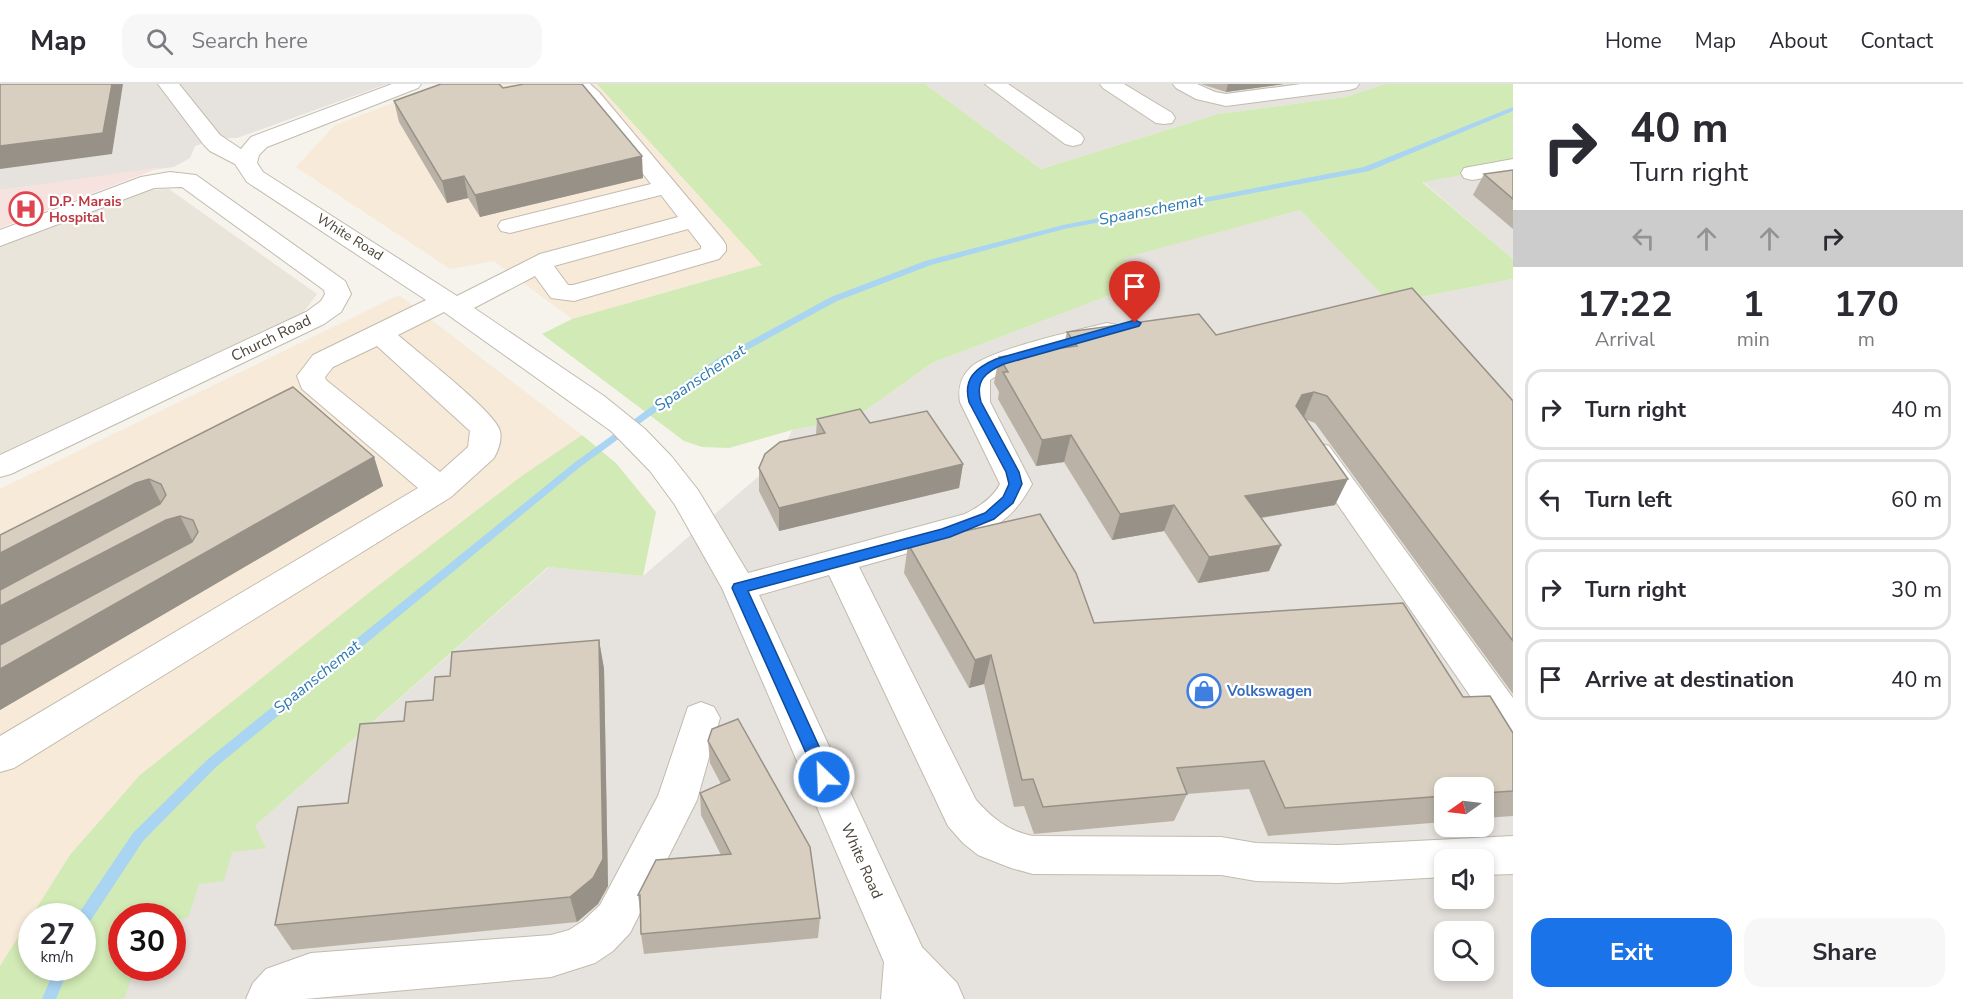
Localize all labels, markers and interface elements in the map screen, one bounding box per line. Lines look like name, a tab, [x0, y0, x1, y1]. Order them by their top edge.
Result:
search box	[122, 14, 542, 68]
text: Map	[30, 22, 86, 60]
icon: search	[143, 25, 176, 58]
text: Search here	[191, 26, 308, 56]
text: Home	[1605, 27, 1662, 55]
text: Map	[1695, 27, 1736, 55]
text: About	[1769, 27, 1827, 55]
text: Contact	[1860, 27, 1933, 55]
text: 40 m	[1630, 100, 1729, 157]
icon: right	[1531, 108, 1609, 186]
text: Turn right	[1630, 154, 1748, 191]
water label: Spaanschemat	[1097, 189, 1205, 231]
hospital icon: D.P. Marais Hospital	[8, 191, 44, 227]
place label: D.P. Marais Hospital	[49, 192, 122, 227]
street label: White Road	[313, 209, 387, 265]
icon: left	[1627, 222, 1660, 255]
icon: ahead	[1690, 222, 1723, 255]
icon: ahead	[1753, 222, 1786, 255]
icon: right	[1816, 222, 1849, 255]
pin	[1109, 261, 1160, 323]
icon: arrive	[1118, 270, 1151, 303]
text: 17:22	[1577, 280, 1673, 329]
text: 1	[1742, 280, 1764, 329]
text: 170	[1834, 280, 1899, 329]
street label: Church Road	[228, 310, 314, 366]
text: Arrival	[1595, 326, 1655, 353]
text: min	[1737, 326, 1770, 353]
text: m	[1858, 326, 1875, 353]
water label: Spaanschemat	[650, 339, 750, 417]
icon: right	[1534, 393, 1567, 426]
text: Turn right	[1585, 395, 1686, 425]
text: 40 m	[1891, 395, 1942, 425]
icon: left	[1534, 483, 1567, 516]
text: Turn left	[1585, 485, 1672, 515]
text: 60 m	[1891, 485, 1942, 515]
icon: right	[1534, 573, 1567, 606]
text: Turn right	[1585, 575, 1686, 605]
text: 30 m	[1891, 575, 1942, 605]
water label: Spaanschemat	[269, 635, 365, 719]
icon: arrive	[1534, 663, 1567, 696]
text: Arrive at destination	[1585, 665, 1794, 695]
text: 40 m	[1891, 665, 1942, 695]
shop icon: Volkswagen	[1186, 673, 1222, 709]
place label: Volkswagen	[1226, 681, 1312, 701]
position arrow	[792, 745, 856, 809]
north arrow	[1434, 777, 1494, 837]
map controls	[1434, 777, 1494, 981]
street label: White Road	[837, 820, 887, 902]
button: sound	[1434, 849, 1494, 909]
speed limit sign: 30	[108, 903, 186, 981]
text: 27	[39, 914, 75, 955]
button: Exit	[1531, 918, 1732, 987]
button: Share	[1744, 918, 1945, 987]
button: search	[1434, 921, 1494, 981]
text: km/h	[40, 947, 74, 967]

